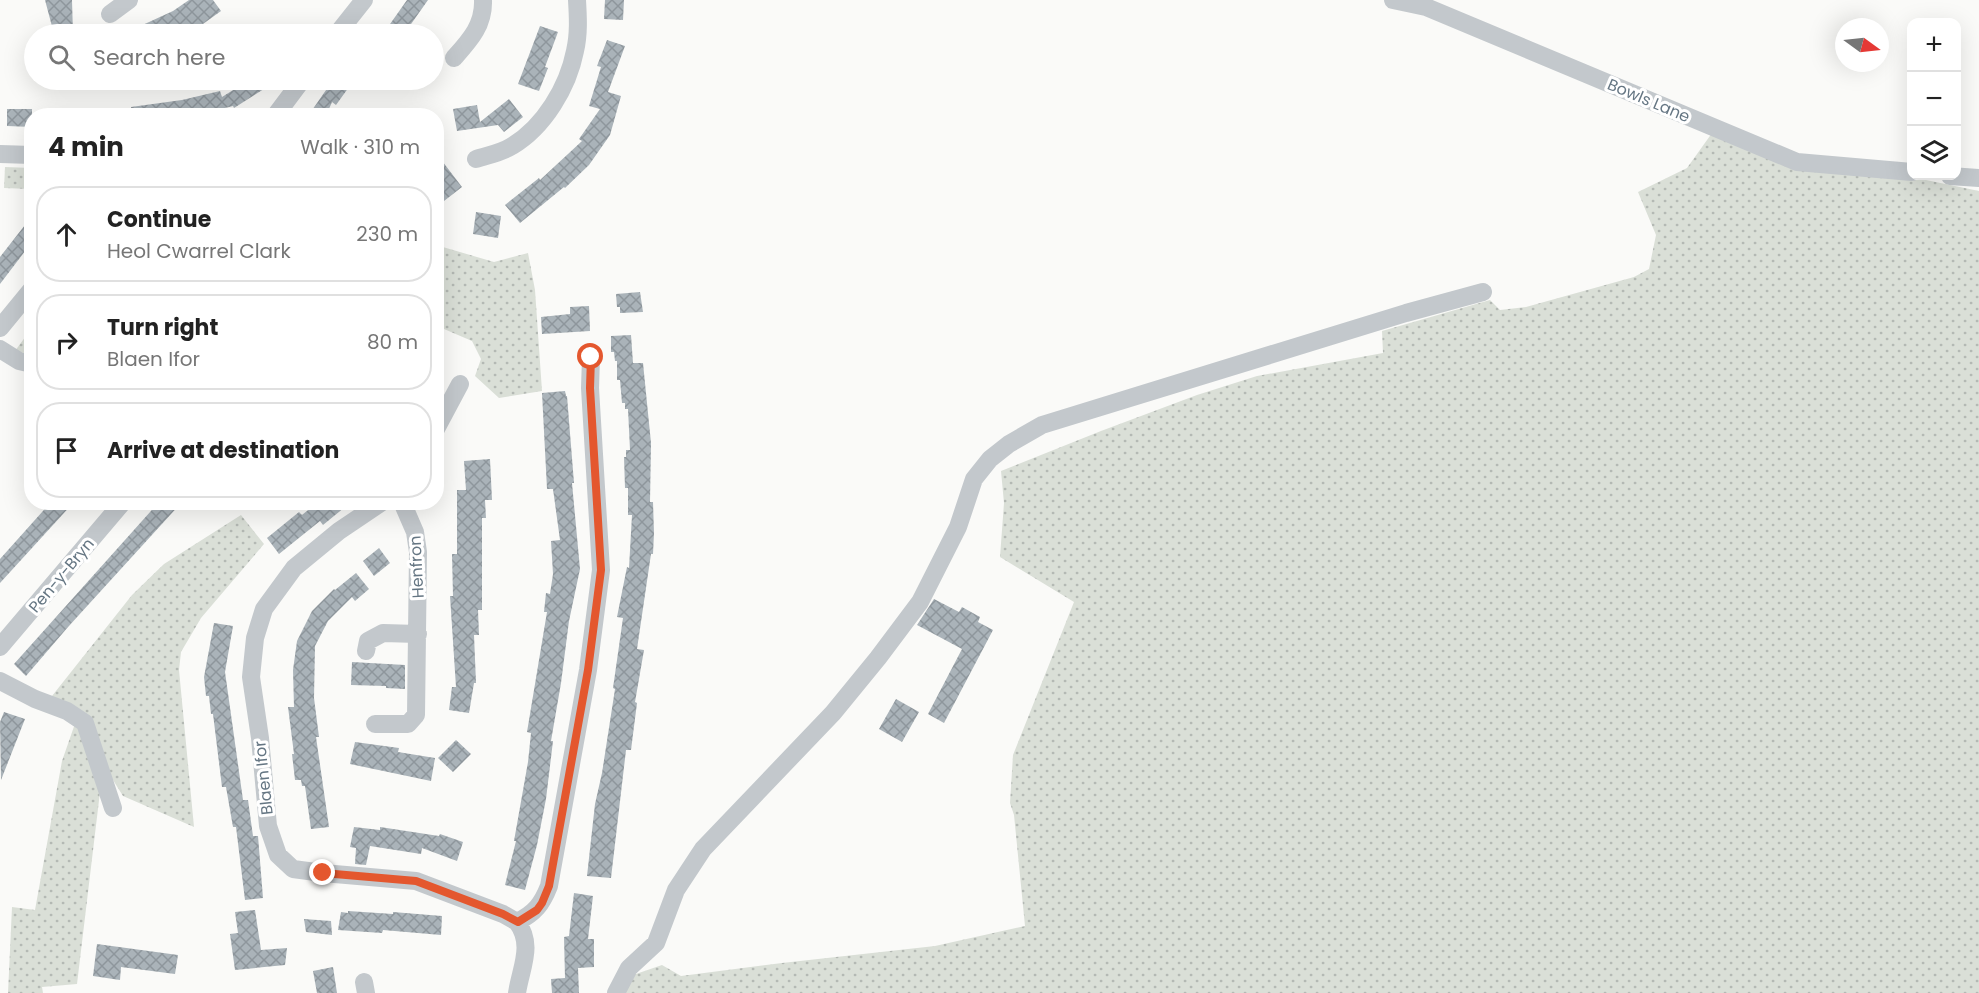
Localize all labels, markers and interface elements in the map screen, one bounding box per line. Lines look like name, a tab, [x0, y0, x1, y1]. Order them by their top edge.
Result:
north arrow	[1835, 18, 1889, 72]
map controls	[1907, 18, 1961, 180]
button: +	[1907, 18, 1961, 72]
search box	[24, 24, 444, 90]
icon: search	[45, 41, 78, 74]
text: Search here	[93, 42, 226, 73]
button: −	[1907, 72, 1961, 126]
street label: Bowls Lane	[1604, 73, 1694, 128]
button: layers	[1907, 126, 1961, 180]
text: 4 min	[48, 129, 124, 165]
text: Walk · 310 m	[300, 133, 420, 161]
text: Continue	[107, 204, 211, 235]
icon: ahead	[50, 218, 83, 251]
text: 230 m	[356, 220, 418, 248]
text: Heol Cwarrel Clark	[107, 237, 291, 265]
text: Turn right	[107, 312, 218, 343]
icon: right	[50, 326, 83, 359]
text: 80 m	[367, 328, 418, 356]
route start	[577, 343, 603, 369]
text: Blaen Ifor	[107, 345, 200, 373]
icon: arrive	[50, 434, 83, 467]
text: Arrive at destination	[107, 435, 339, 466]
street label: Pen-y-Bryn	[23, 533, 99, 618]
street label: Henfron	[403, 535, 430, 599]
street label: Blaen Ifor	[248, 740, 279, 816]
route end	[309, 859, 335, 885]

